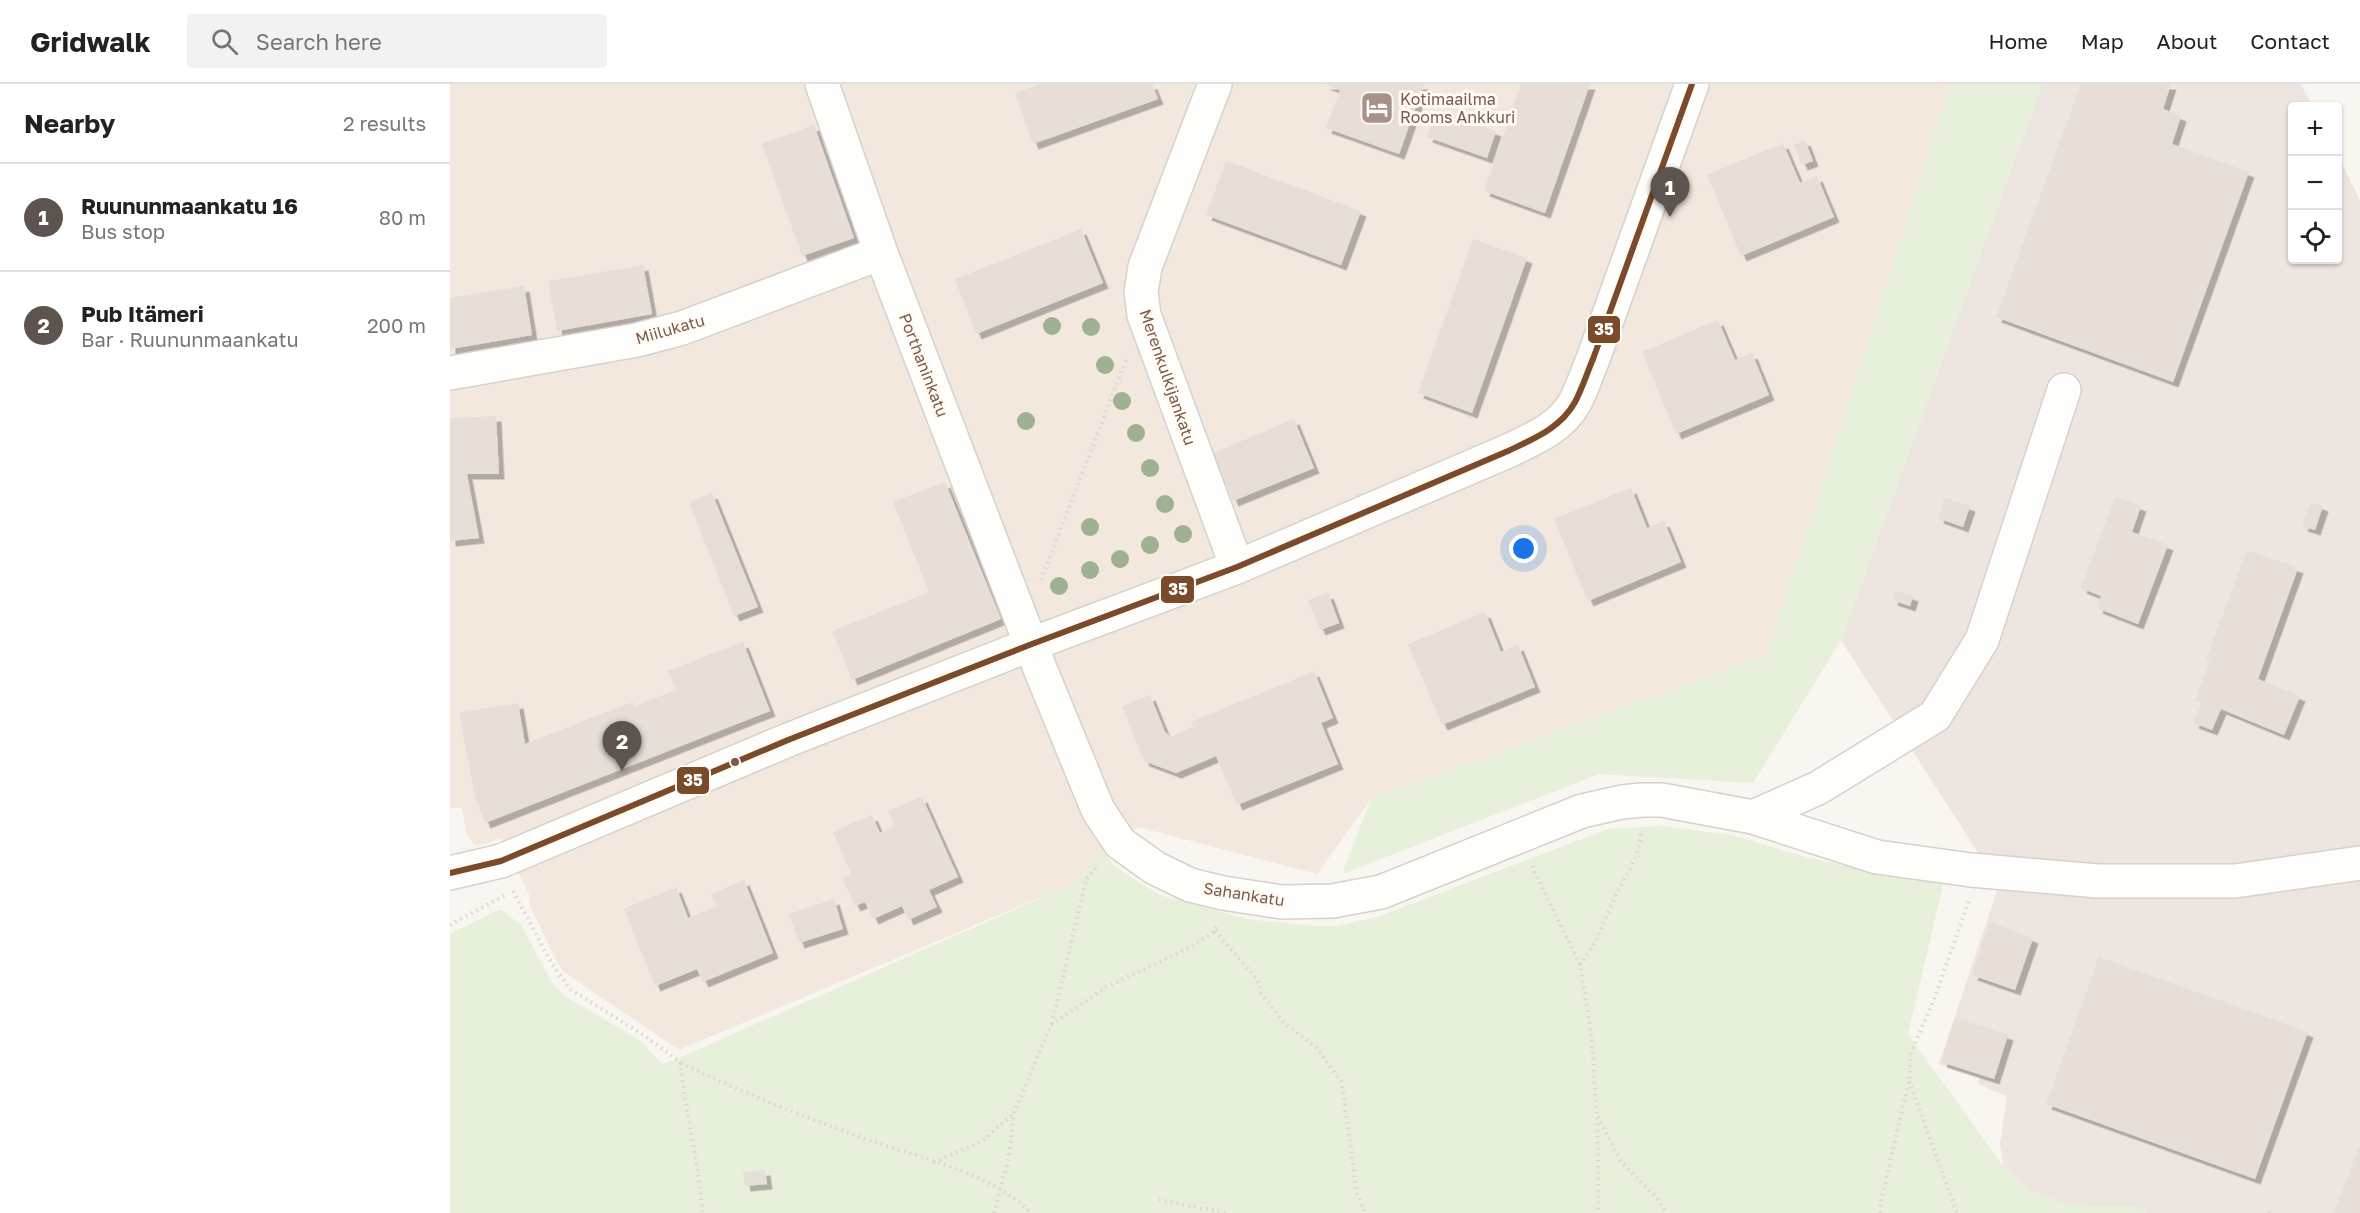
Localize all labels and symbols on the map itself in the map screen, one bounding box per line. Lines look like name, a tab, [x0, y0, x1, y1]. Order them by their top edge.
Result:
place label: Kotimaailma Rooms Ankkuri	[1400, 89, 1515, 127]
hotel icon: Kotimaailma Rooms Ankkuri	[1359, 90, 1395, 126]
pin: 1	[1650, 168, 1690, 217]
street label: Merenkulkijankatu	[1135, 306, 1201, 448]
street label: Miilukatu	[633, 310, 707, 348]
street label: Porthaninkatu	[895, 310, 953, 420]
line badge: 35	[1587, 315, 1621, 344]
text: 35	[1594, 319, 1614, 339]
your location	[1509, 534, 1538, 563]
line badge: 35	[1160, 575, 1195, 604]
text: 35	[1168, 579, 1188, 599]
pin: 2	[602, 722, 642, 771]
unlabelled marker	[729, 756, 741, 768]
line badge: 35	[676, 766, 710, 795]
text: 35	[683, 770, 703, 790]
street label: Sahankatu	[1202, 878, 1286, 910]

